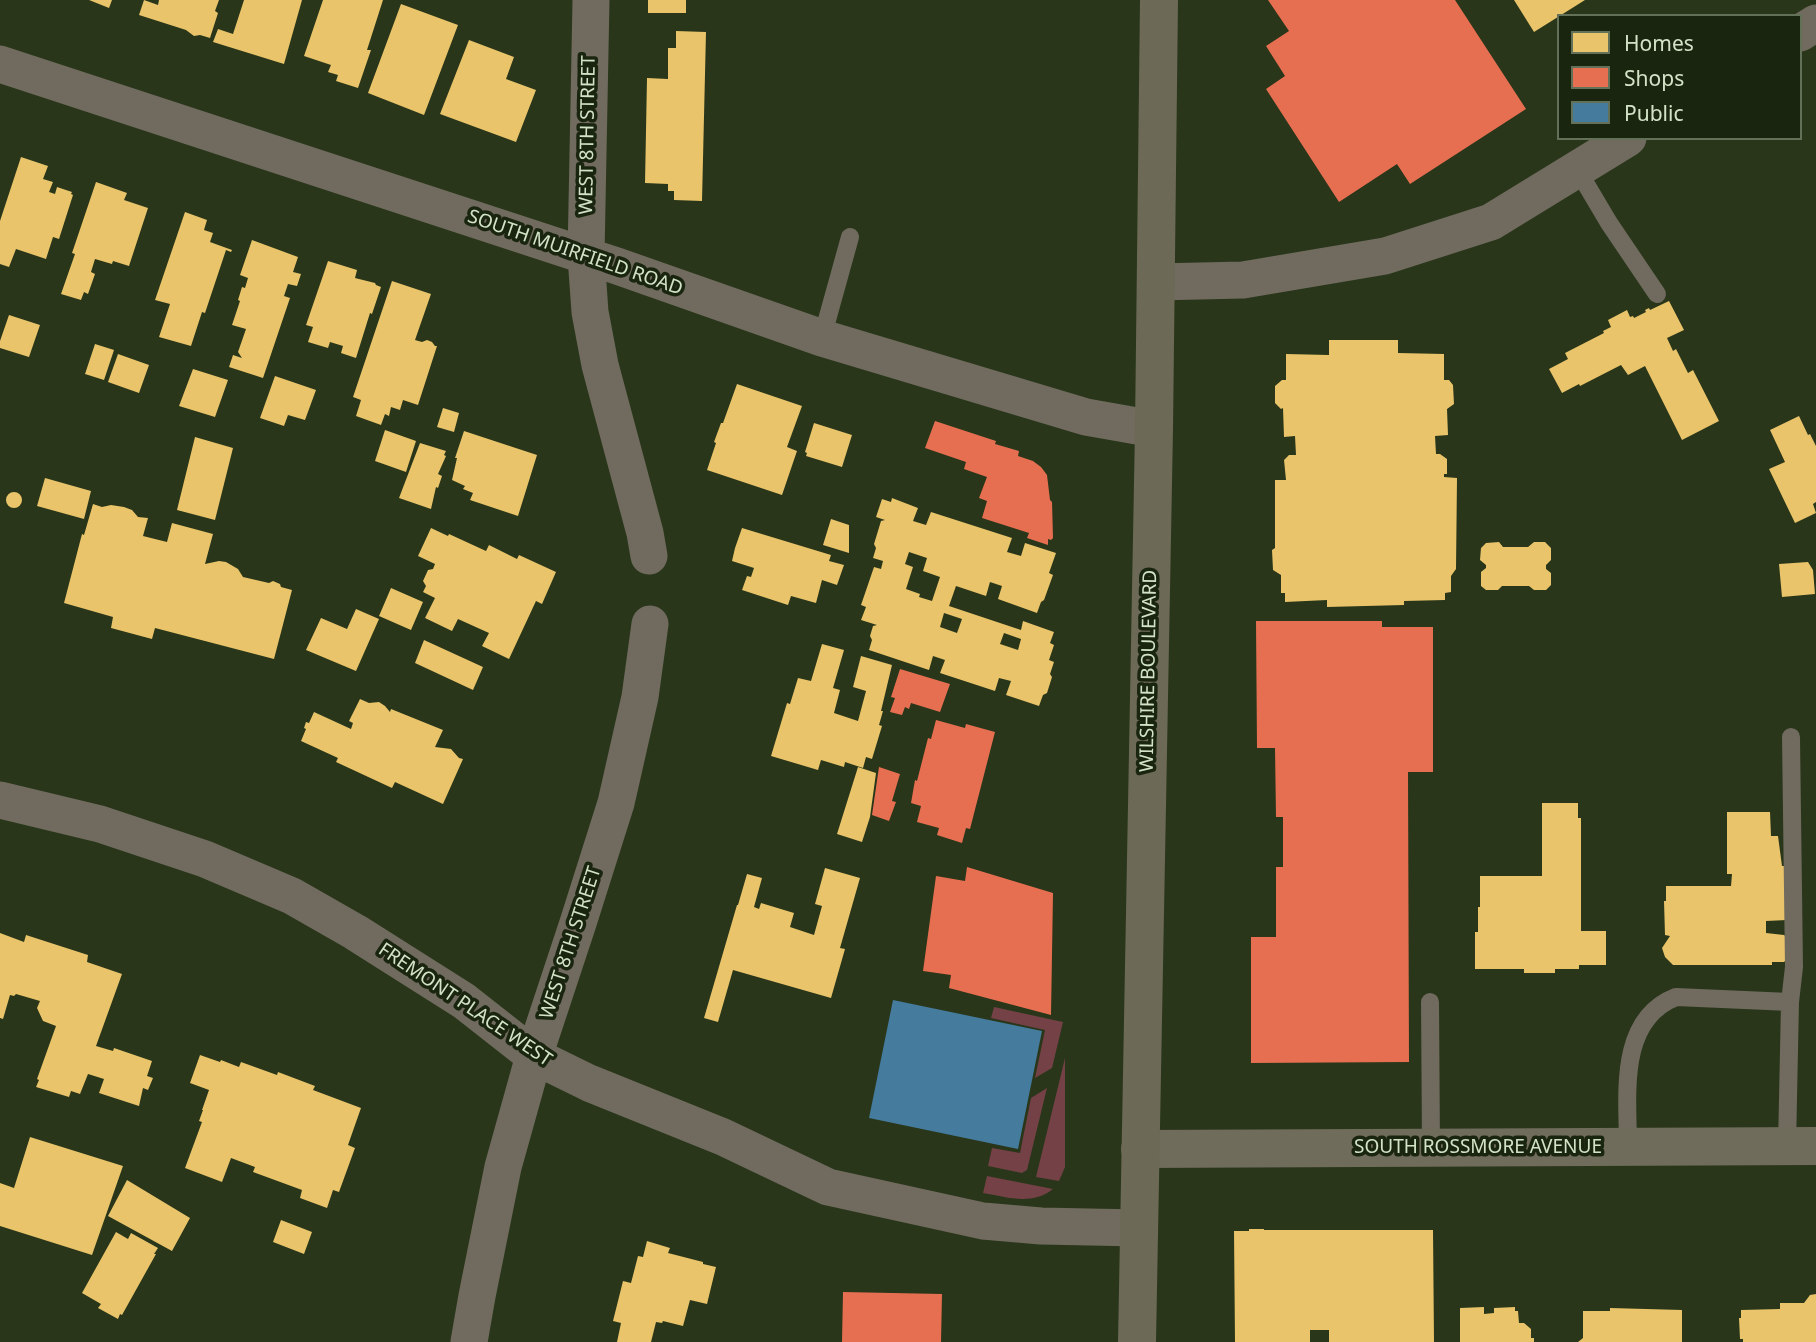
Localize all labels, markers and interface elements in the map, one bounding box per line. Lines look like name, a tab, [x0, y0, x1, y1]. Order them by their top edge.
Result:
legend	[1557, 14, 1802, 140]
text: Homes	[1624, 29, 1694, 57]
street label: WEST 8TH STREET	[575, 55, 601, 215]
text: Shops	[1624, 64, 1684, 92]
text: Public	[1624, 99, 1684, 127]
street label: SOUTH MUIRFIELD ROAD	[464, 205, 686, 301]
street label: WILSHIRE BOULEVARD	[1136, 570, 1162, 772]
street label: WEST 8TH STREET	[536, 864, 606, 1022]
street label: FREMONT PLACE WEST	[374, 938, 556, 1072]
street label: SOUTH ROSSMORE AVENUE	[1354, 1137, 1602, 1159]

